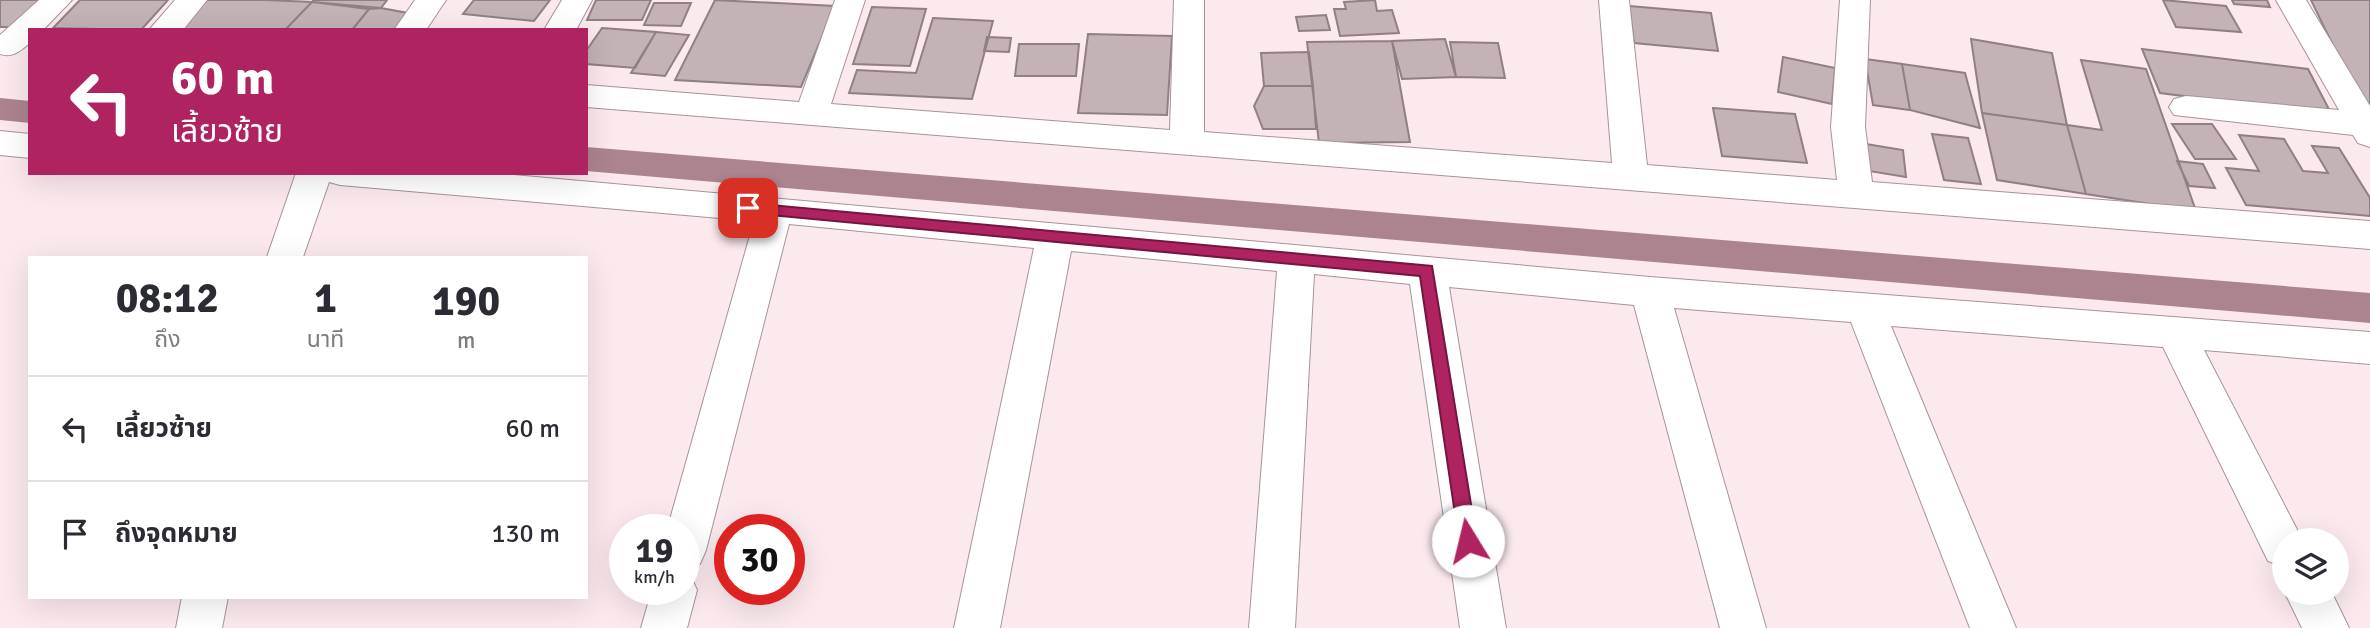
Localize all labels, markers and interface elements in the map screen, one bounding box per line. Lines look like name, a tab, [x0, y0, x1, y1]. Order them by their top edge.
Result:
text: 60 m	[171, 48, 274, 108]
icon: left	[56, 56, 147, 147]
text: เลี้ยวซ้าย	[171, 112, 283, 151]
pin	[718, 178, 778, 238]
icon: arrive	[729, 189, 767, 227]
text: 08:12	[116, 273, 219, 324]
text: 1	[314, 273, 337, 324]
text: 190	[432, 276, 500, 327]
text: ถึง	[154, 325, 180, 354]
text: นาที	[307, 325, 344, 354]
text: m	[457, 326, 475, 355]
icon: left	[56, 410, 94, 448]
text: เลี้ยวซ้าย	[115, 413, 212, 445]
text: 60 m	[505, 413, 560, 445]
position arrow	[1431, 504, 1505, 578]
speed limit sign: 30	[714, 514, 805, 605]
icon: arrive	[56, 515, 94, 553]
text: ถึงจุดหมาย	[115, 518, 238, 550]
text: 130 m	[491, 518, 560, 550]
map controls	[2272, 528, 2349, 605]
button: layers	[2272, 528, 2349, 605]
text: 19	[636, 529, 673, 572]
text: km/h	[634, 566, 675, 588]

